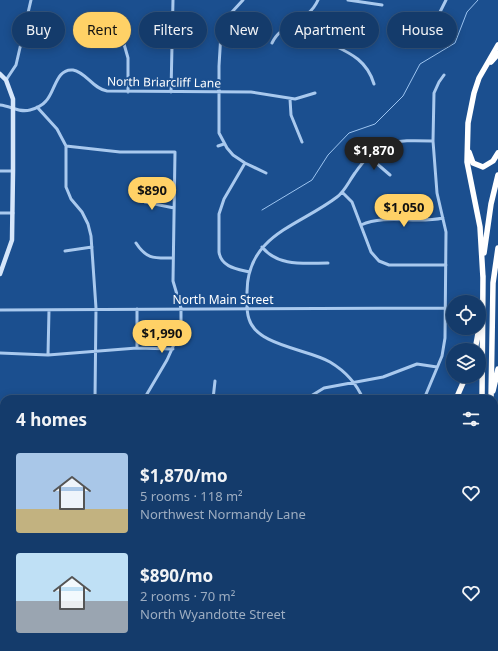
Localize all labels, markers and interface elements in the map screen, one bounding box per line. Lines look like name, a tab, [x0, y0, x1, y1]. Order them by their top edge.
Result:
chip: Buy	[12, 12, 65, 48]
chip: Rent	[73, 12, 131, 48]
chip: Filters	[139, 12, 207, 48]
chip: New	[215, 12, 272, 48]
chip: Apartment	[280, 12, 379, 48]
chip: House	[387, 12, 457, 48]
street label: North Briarcliff Lane	[107, 73, 221, 91]
pin: $1,870	[341, 137, 407, 171]
text: $1,870	[354, 141, 394, 159]
pin: $890	[128, 177, 176, 211]
text: $890	[137, 181, 167, 199]
pin: $1,050	[371, 194, 437, 228]
text: $1,050	[384, 198, 424, 216]
street label: North Main Street	[173, 291, 274, 308]
map controls	[446, 295, 486, 383]
button: locate	[446, 295, 486, 335]
pin: $1,990	[129, 320, 195, 354]
text: $1,990	[142, 324, 182, 342]
button: layers	[446, 343, 486, 383]
text: 4 homes	[16, 408, 87, 431]
icon: filters	[460, 408, 482, 430]
text: $1,870/mo	[140, 464, 228, 487]
icon: home	[48, 469, 96, 517]
icon: heart	[460, 482, 482, 504]
text: 5 rooms · 118 m²	[140, 487, 243, 505]
text: Northwest Normandy Lane	[140, 505, 306, 523]
text: $890/mo	[140, 564, 213, 587]
icon: home	[48, 569, 96, 617]
icon: heart	[460, 582, 482, 604]
text: 2 rooms · 70 m²	[140, 587, 235, 605]
text: North Wyandotte Street	[140, 605, 286, 623]

